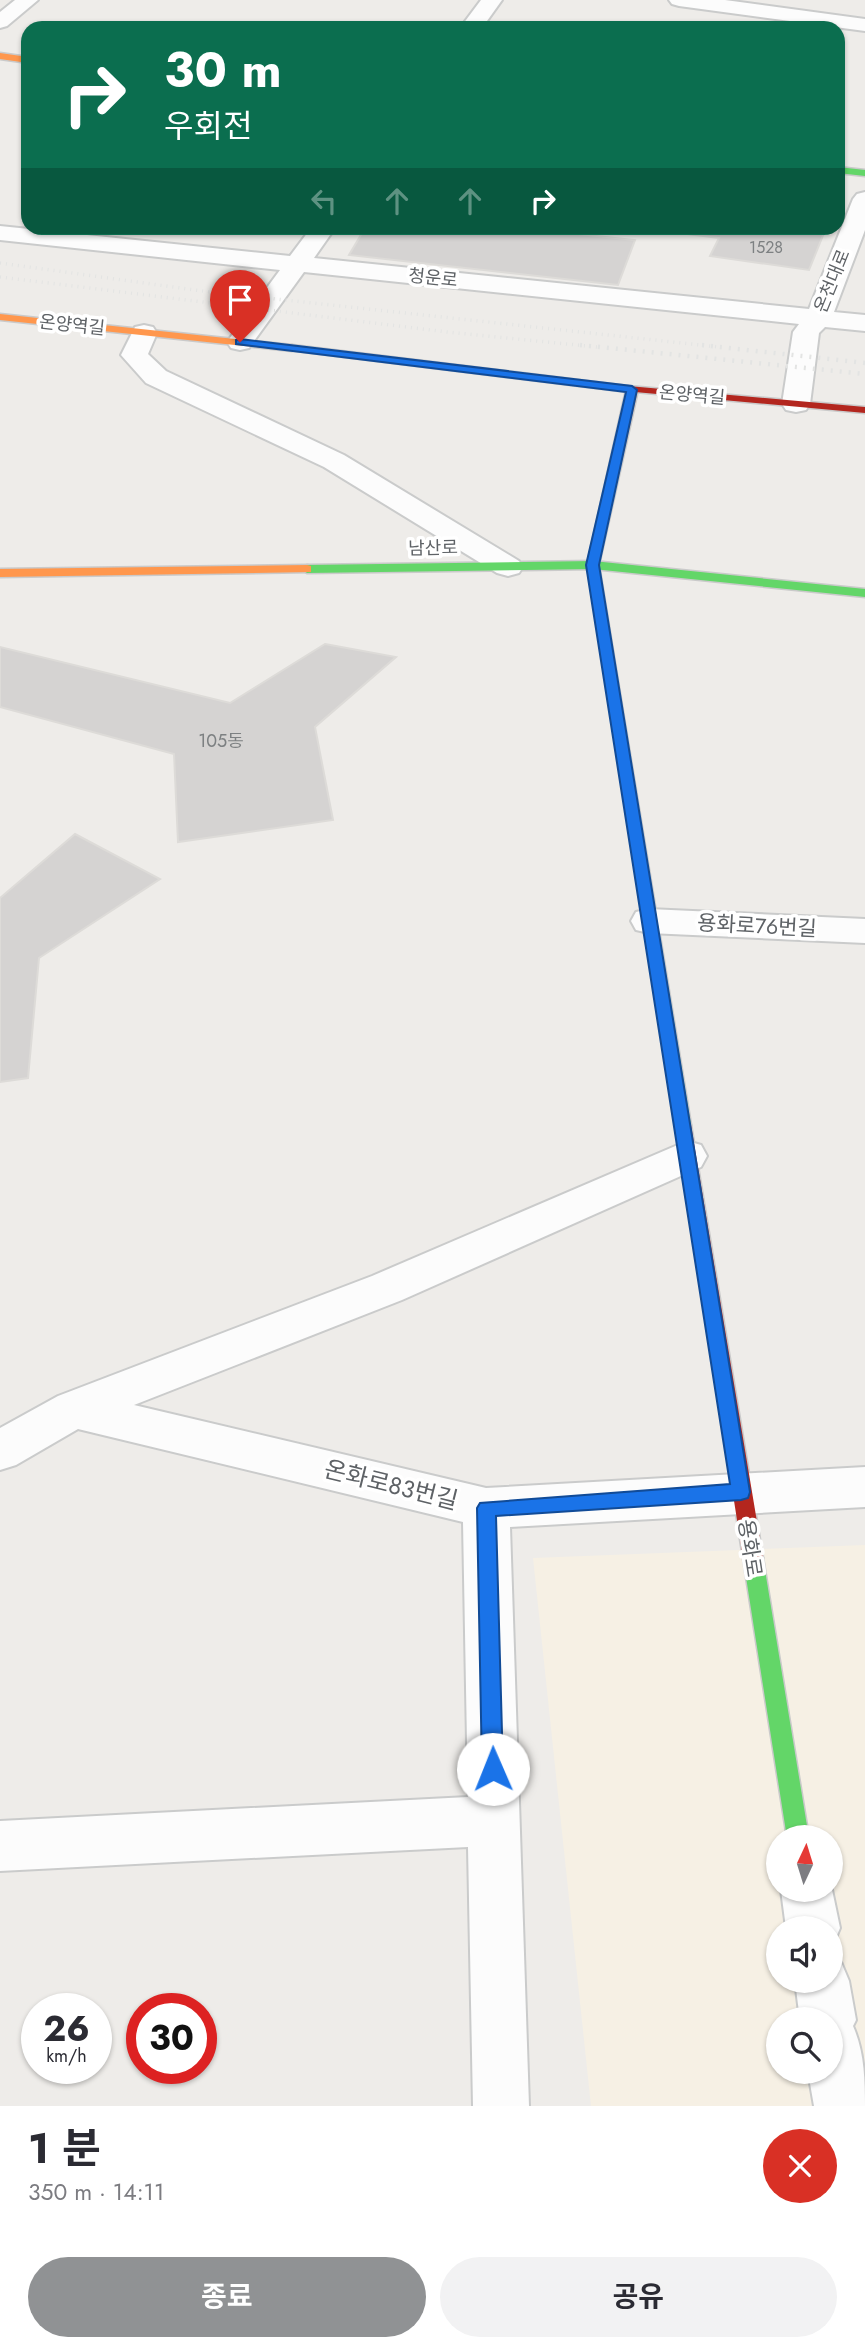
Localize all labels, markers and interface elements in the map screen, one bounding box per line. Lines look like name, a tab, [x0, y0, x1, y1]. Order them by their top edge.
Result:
text: 30 m	[164, 35, 282, 105]
icon: right	[49, 49, 140, 140]
text: 우회전	[164, 103, 252, 149]
icon: left	[305, 182, 343, 220]
icon: ahead	[378, 182, 416, 220]
icon: ahead	[451, 182, 489, 220]
icon: right	[524, 182, 562, 220]
house number: 1528	[749, 236, 783, 259]
street label: 온천대로	[808, 245, 856, 317]
street label: 청운로	[407, 262, 459, 294]
pin	[210, 270, 270, 342]
icon: arrive	[221, 281, 259, 319]
street label: 온양역길	[38, 309, 106, 341]
street label: 온양역길	[658, 379, 726, 411]
street label: 남산로	[408, 535, 458, 561]
house number: 105동	[198, 728, 244, 754]
street label: 용화로76번길	[696, 908, 818, 944]
street label: 온화로83번길	[321, 1451, 462, 1518]
street label: 용화로	[731, 1517, 769, 1579]
position arrow	[456, 1732, 530, 1806]
north arrow	[766, 1825, 844, 1902]
map controls	[766, 1825, 843, 2084]
button: sound	[766, 1916, 843, 1993]
speed limit sign: 30	[126, 1993, 217, 2084]
text: 26	[43, 2004, 90, 2054]
button: search	[766, 2007, 843, 2084]
text: km/h	[46, 2043, 87, 2069]
text: 1 분	[28, 2118, 101, 2179]
button: close	[763, 2129, 837, 2203]
text: 350 m · 14:11	[28, 2175, 164, 2209]
button: 종료	[28, 2257, 426, 2337]
button: 공유	[440, 2257, 837, 2337]

